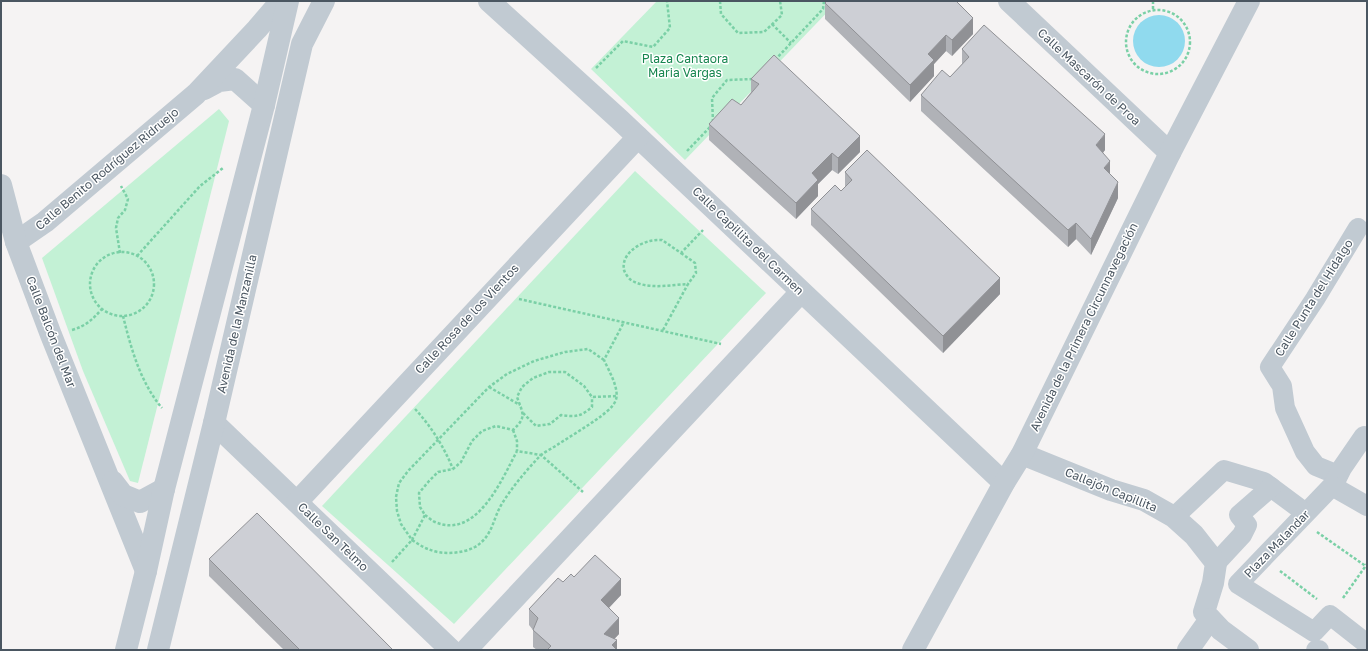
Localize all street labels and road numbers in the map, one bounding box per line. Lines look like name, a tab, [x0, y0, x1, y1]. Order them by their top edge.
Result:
street label: Calle Mascarón de Proa	[1035, 25, 1144, 128]
street label: Calle Benito Rodríguez Ridruejo	[32, 104, 181, 233]
street label: Calle Capillita del Carmen	[689, 183, 807, 298]
street label: Avenida de la Primera Circunnavegación	[1026, 220, 1141, 433]
street label: Calle Punta del Hidalgo	[1271, 236, 1356, 359]
street label: Avenida de la Manzanilla	[213, 253, 260, 395]
street label: Calle Rosa de los Vientos	[412, 260, 522, 377]
street label: Calle Balcón del Mar	[23, 274, 80, 390]
street label: Callejón Capillita	[1063, 464, 1160, 515]
street label: Calle San Telmo	[295, 499, 372, 574]
street label: Plaza Malandar	[1241, 506, 1313, 581]

